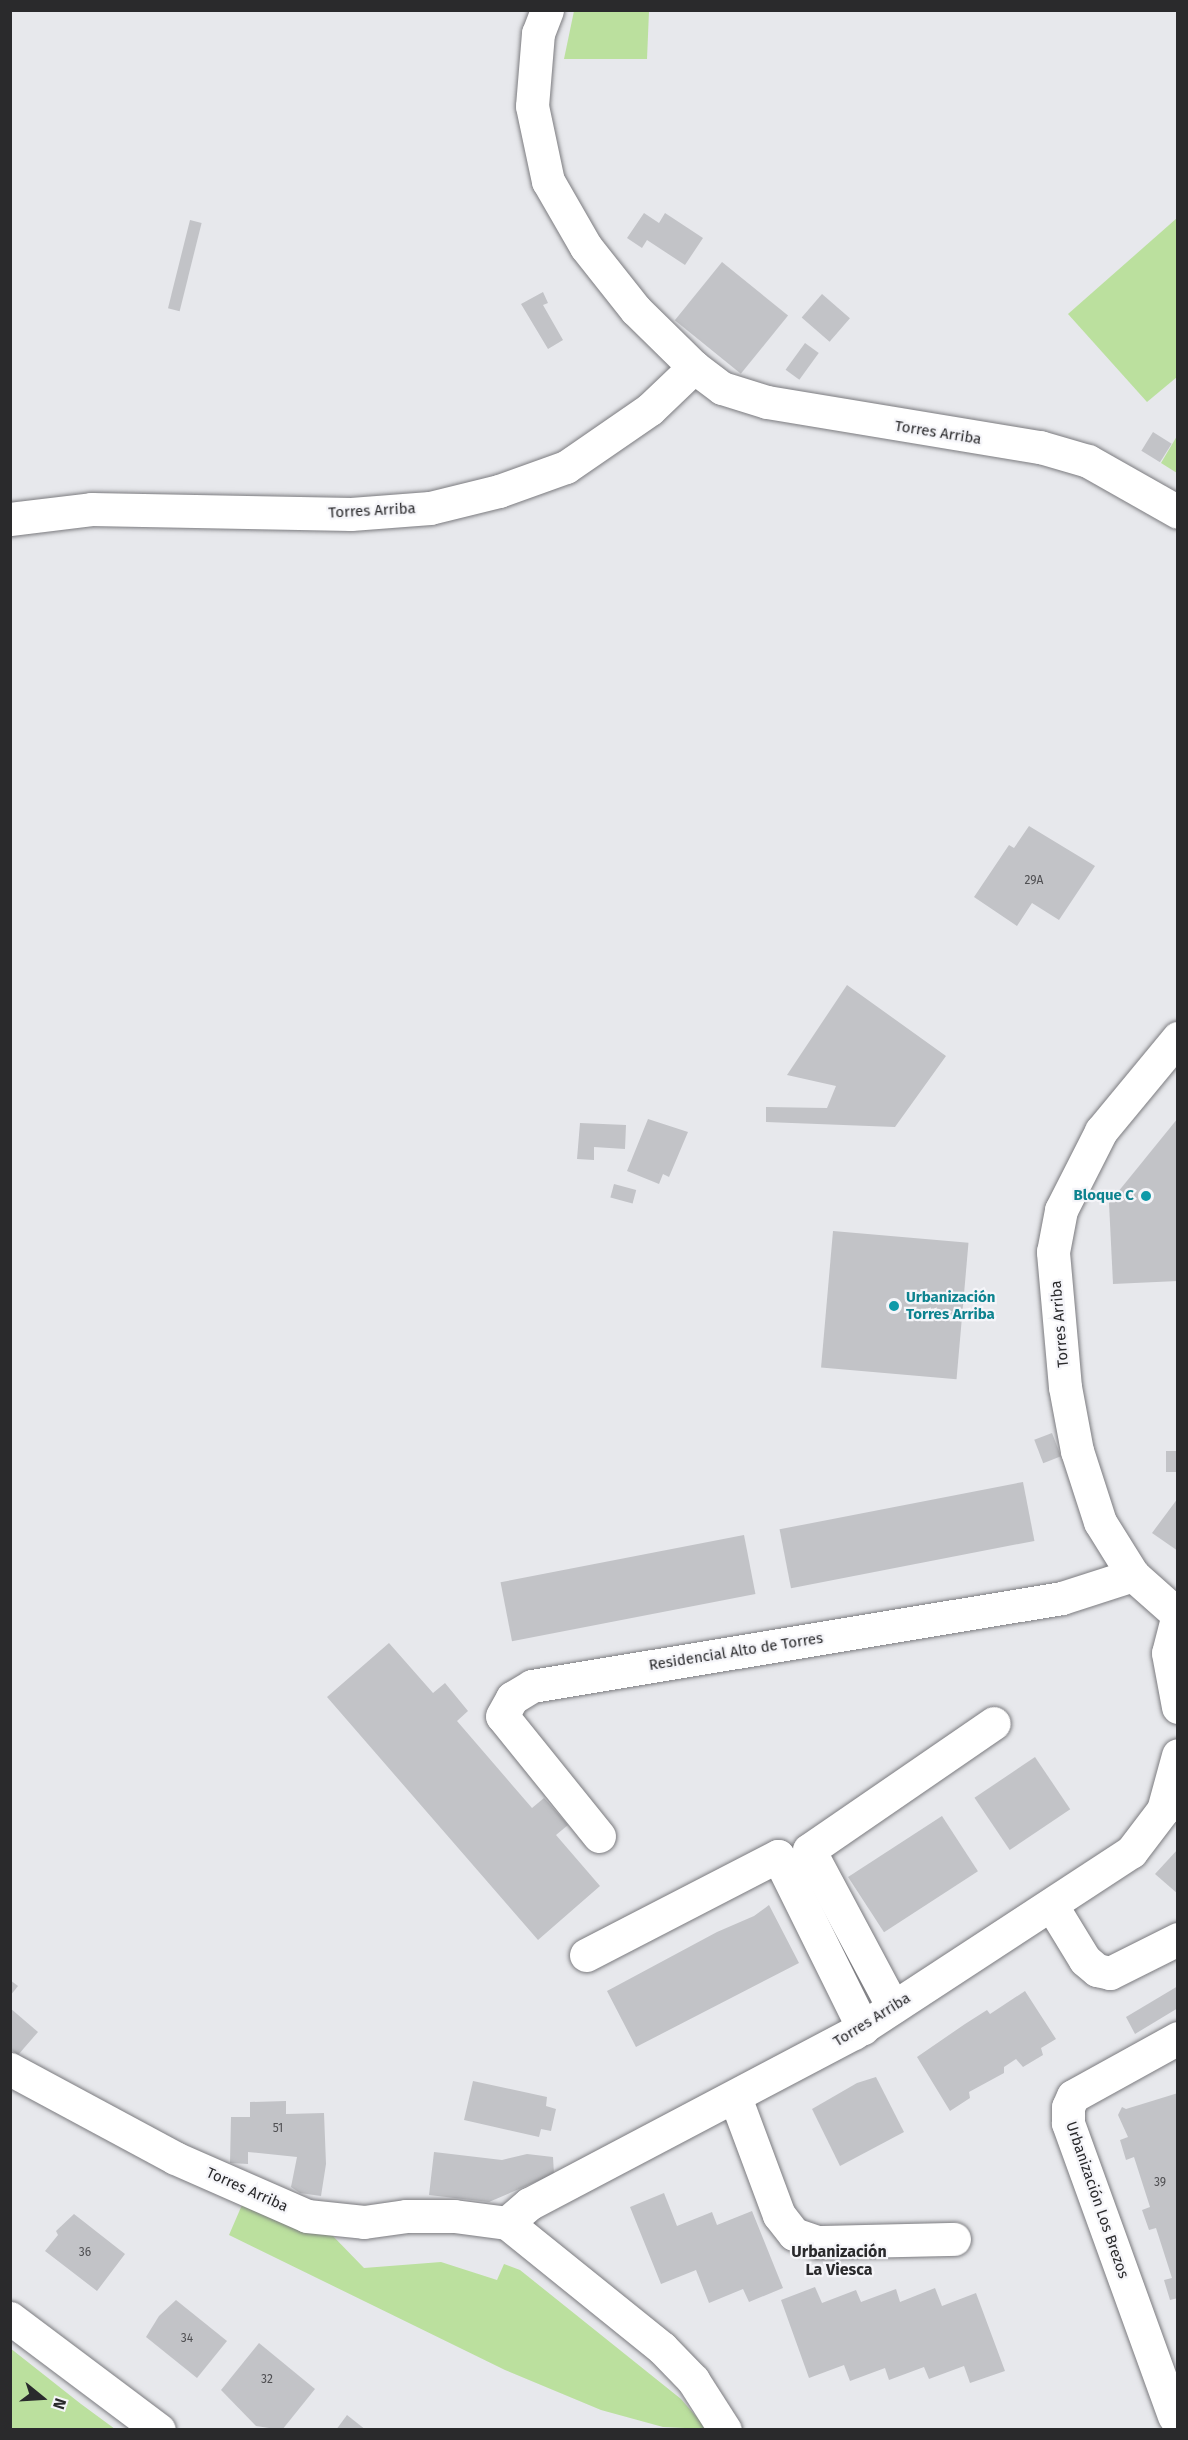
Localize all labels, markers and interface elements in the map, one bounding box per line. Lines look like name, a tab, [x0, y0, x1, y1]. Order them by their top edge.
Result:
street label: Torres Arriba	[893, 417, 983, 449]
street label: Torres Arriba	[328, 500, 416, 522]
house number: 29A	[1025, 874, 1043, 888]
place label: Bloque C	[1074, 1187, 1134, 1205]
marker: Bloque C	[1139, 1189, 1153, 1203]
street label: Torres Arriba	[1047, 1280, 1073, 1368]
place label: Urbanización Torres Arriba	[906, 1288, 995, 1323]
marker: Urbanización Torres Arriba	[887, 1299, 901, 1313]
street label: Residencial Alto de Torres	[648, 1629, 824, 1675]
street label: Torres Arriba	[830, 1989, 914, 2051]
street label: Urbanización Los Brezos	[1062, 2119, 1132, 2281]
house number: 51	[273, 2122, 283, 2136]
street label: Torres Arriba	[203, 2164, 291, 2216]
house number: 39	[1154, 2176, 1166, 2190]
district label: Urbanización La Viesca	[791, 2242, 887, 2280]
house number: 36	[79, 2246, 91, 2260]
house number: 34	[181, 2332, 193, 2346]
north arrow	[12, 2368, 72, 2428]
house number: 32	[261, 2373, 273, 2387]
text: N	[49, 2396, 70, 2412]

